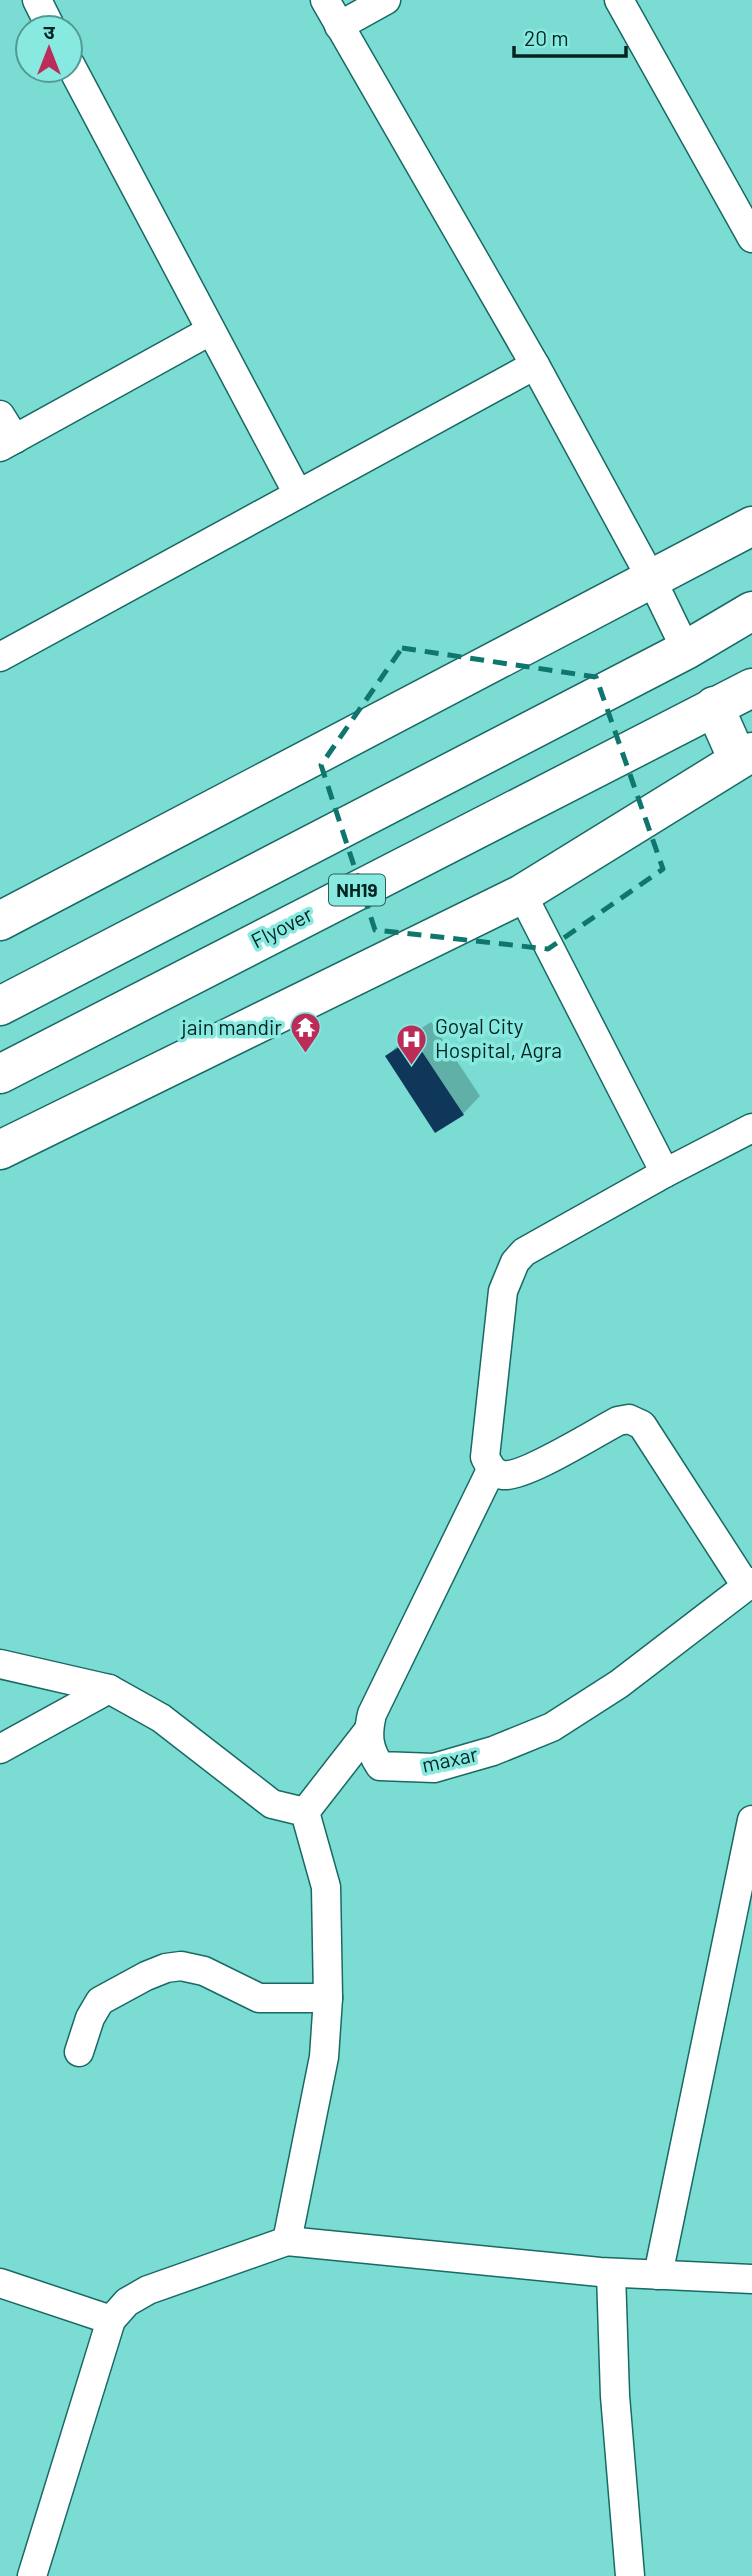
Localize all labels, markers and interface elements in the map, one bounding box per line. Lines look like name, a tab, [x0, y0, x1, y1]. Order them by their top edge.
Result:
north arrow	[14, 14, 84, 84]
scale bar	[514, 14, 626, 58]
text: उ	[43, 20, 55, 43]
text: 20 m	[524, 25, 569, 50]
road number: NH19	[329, 874, 385, 906]
street label: Flyover	[246, 900, 317, 953]
temple icon: jain mandir	[288, 1011, 322, 1055]
place label: Goyal City Hospital, Agra	[435, 1013, 562, 1062]
place label: jain mandir	[181, 1014, 282, 1039]
hospital icon: Goyal City Hospital, Agra	[395, 1022, 429, 1066]
street label: maxar	[419, 1740, 480, 1777]

